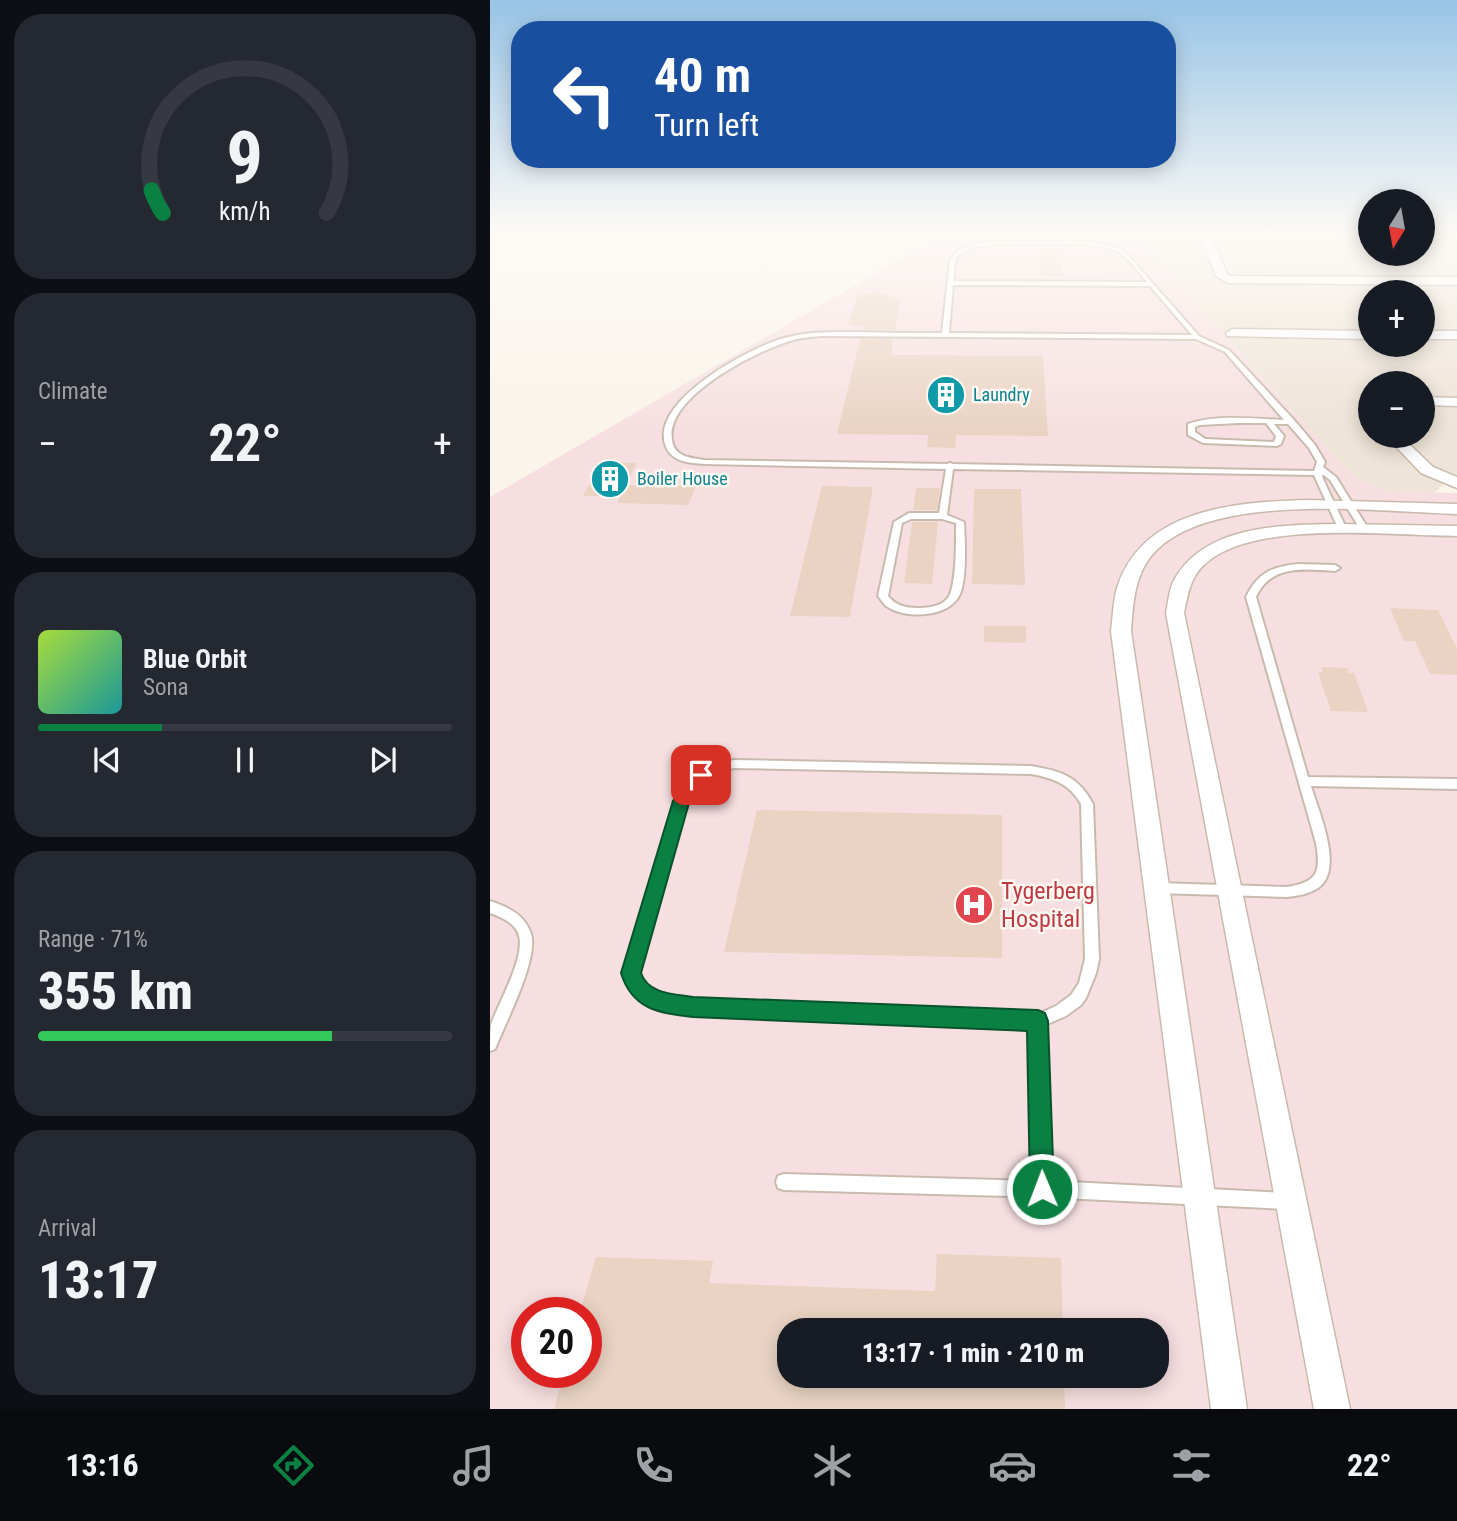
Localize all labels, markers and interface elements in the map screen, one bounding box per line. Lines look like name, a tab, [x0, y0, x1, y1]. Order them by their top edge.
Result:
text: 40 m	[654, 47, 751, 104]
icon: left	[539, 49, 630, 140]
text: Turn left	[654, 106, 759, 144]
text: 9	[227, 115, 263, 201]
north arrow	[1358, 189, 1435, 266]
map controls	[1358, 189, 1435, 448]
text: km/h	[219, 196, 271, 225]
button: +	[1358, 280, 1435, 357]
button: −	[1358, 371, 1435, 448]
building icon: Laundry	[925, 374, 967, 416]
text: Climate	[38, 378, 108, 405]
place label: Laundry	[973, 384, 1030, 405]
text: 22°	[208, 413, 282, 474]
text: −	[38, 422, 57, 466]
text: +	[433, 422, 452, 466]
building icon: Boiler House	[589, 458, 631, 500]
place label: Boiler House	[637, 468, 728, 489]
text: Blue Orbit	[143, 644, 247, 674]
text: Sona	[143, 674, 189, 701]
icon: previous	[88, 741, 126, 779]
icon: pause	[226, 741, 264, 779]
icon: next	[364, 741, 402, 779]
pin	[671, 745, 731, 805]
icon: arrive	[682, 756, 720, 794]
place label: Tygerberg Hospital	[1001, 877, 1095, 933]
hospital icon: Tygerberg Hospital	[953, 884, 995, 926]
text: Range · 71%	[38, 926, 148, 953]
text: 355 km	[38, 961, 193, 1022]
position arrow	[1005, 1152, 1079, 1226]
text: Arrival	[38, 1215, 97, 1242]
text: 13:17	[38, 1250, 158, 1311]
speed limit sign: 20	[511, 1297, 602, 1388]
text: 13:17 · 1 min · 210 m	[862, 1338, 1084, 1368]
icon: directions	[269, 1441, 318, 1490]
icon: music	[449, 1441, 498, 1490]
icon: phone	[629, 1441, 678, 1490]
icon: climate	[808, 1441, 857, 1490]
icon: car	[988, 1441, 1037, 1490]
icon: filters	[1167, 1441, 1216, 1490]
text: 13:16	[65, 1446, 139, 1484]
text: 22°	[1347, 1446, 1392, 1484]

